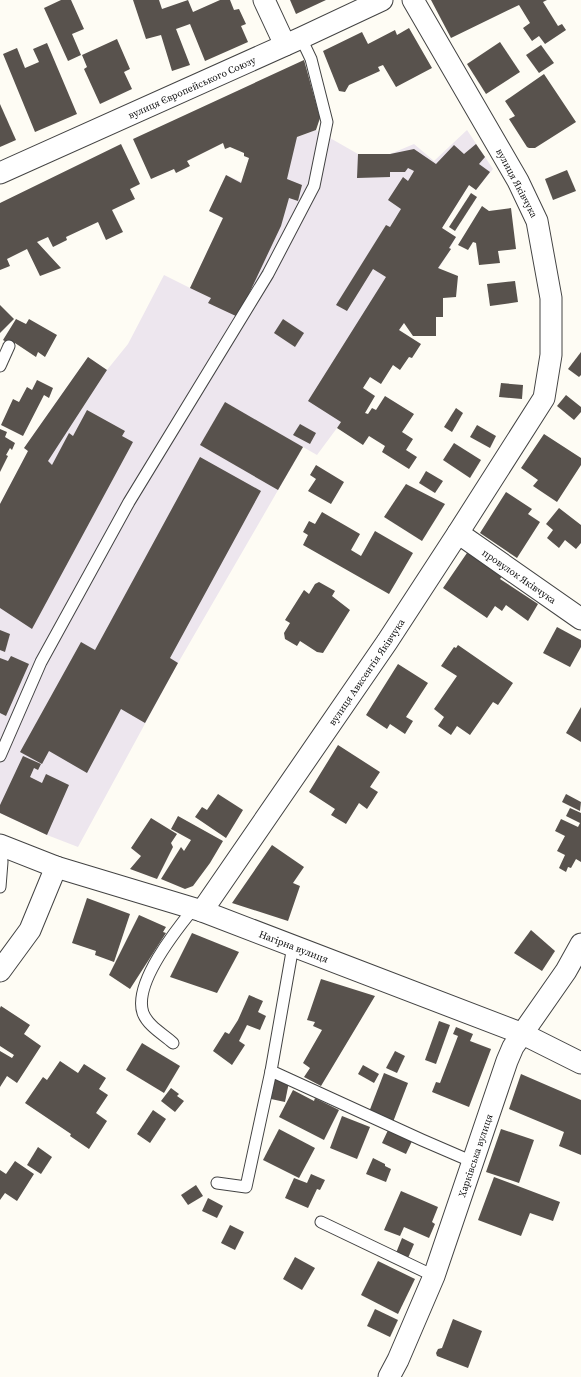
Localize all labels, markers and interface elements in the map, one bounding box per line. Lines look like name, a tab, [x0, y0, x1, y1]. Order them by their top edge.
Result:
street label: вулиця Європейського Союзу	[126, 52, 258, 121]
street label: вулиця Яківчука	[493, 146, 541, 221]
street label: провулок Яківчука	[480, 546, 560, 607]
street label: вулиця Авксентія Яківчука	[325, 615, 408, 728]
street label: Нагірна вулиця	[257, 927, 330, 965]
street label: Харківська вулиця	[455, 1112, 495, 1199]

